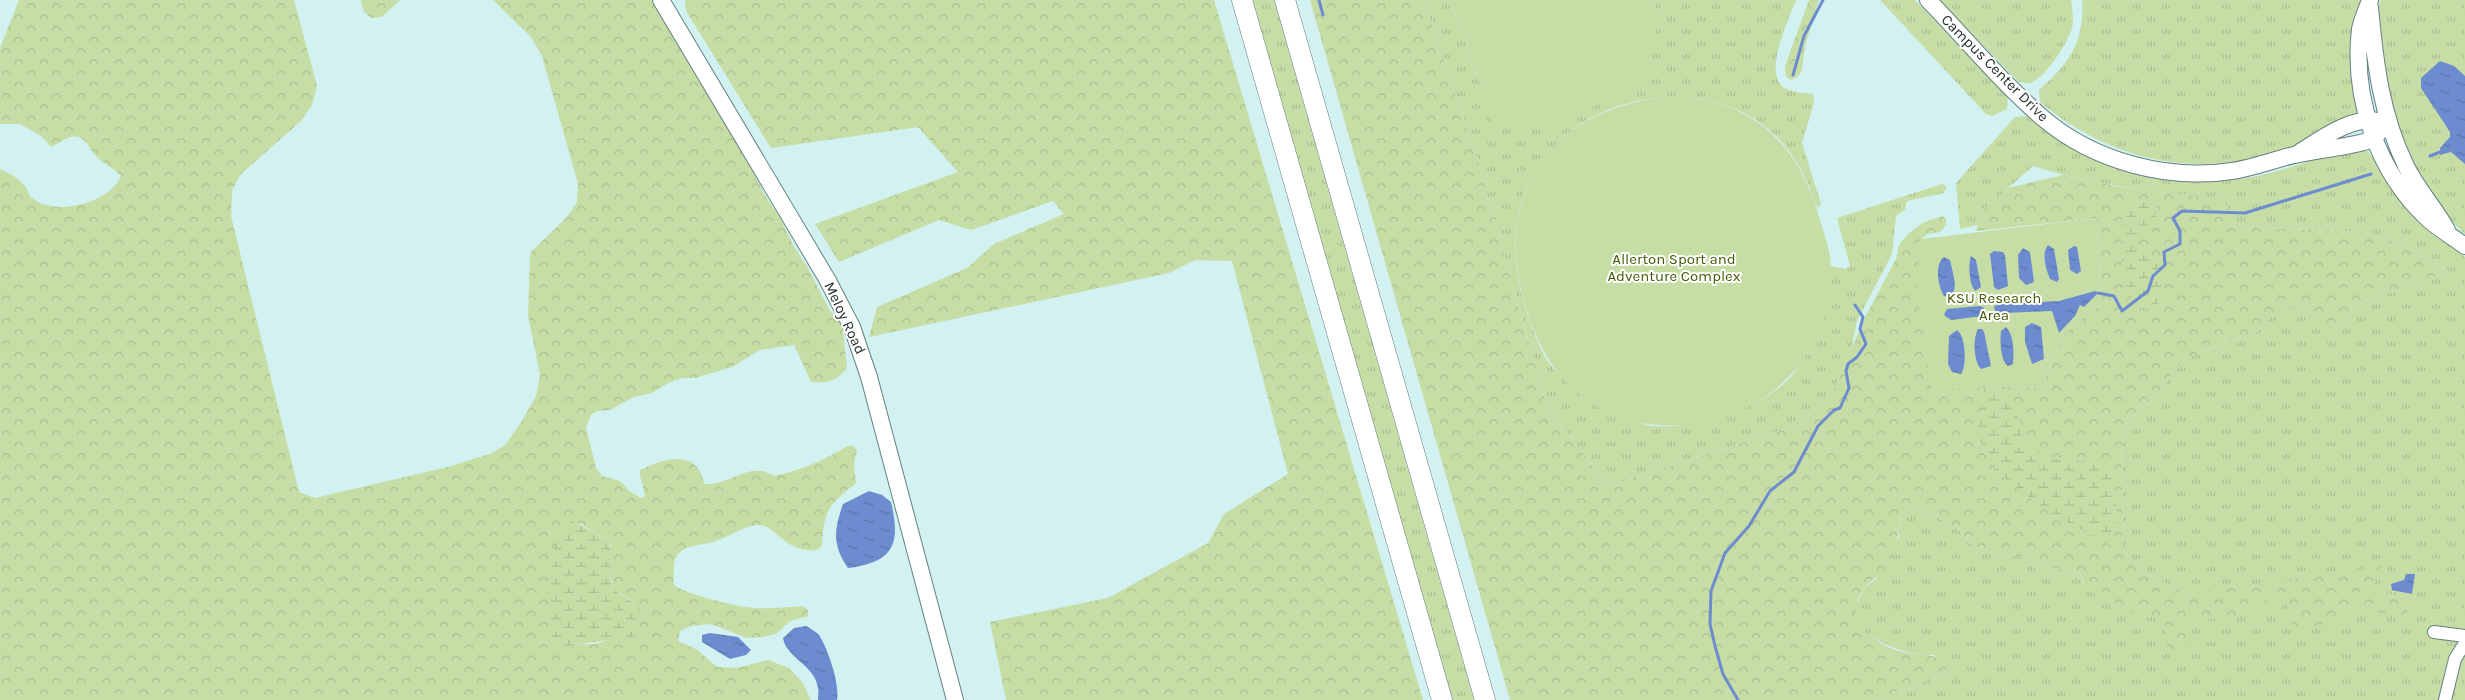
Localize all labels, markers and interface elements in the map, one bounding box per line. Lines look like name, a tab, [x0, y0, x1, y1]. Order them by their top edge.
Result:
street label: Campus Center Drive	[1938, 11, 2052, 125]
park label: Allerton Sport and Adventure Complex	[1608, 250, 1741, 285]
street label: Meloy Road	[820, 279, 870, 357]
park label: KSU Research Area	[1947, 289, 2041, 324]

